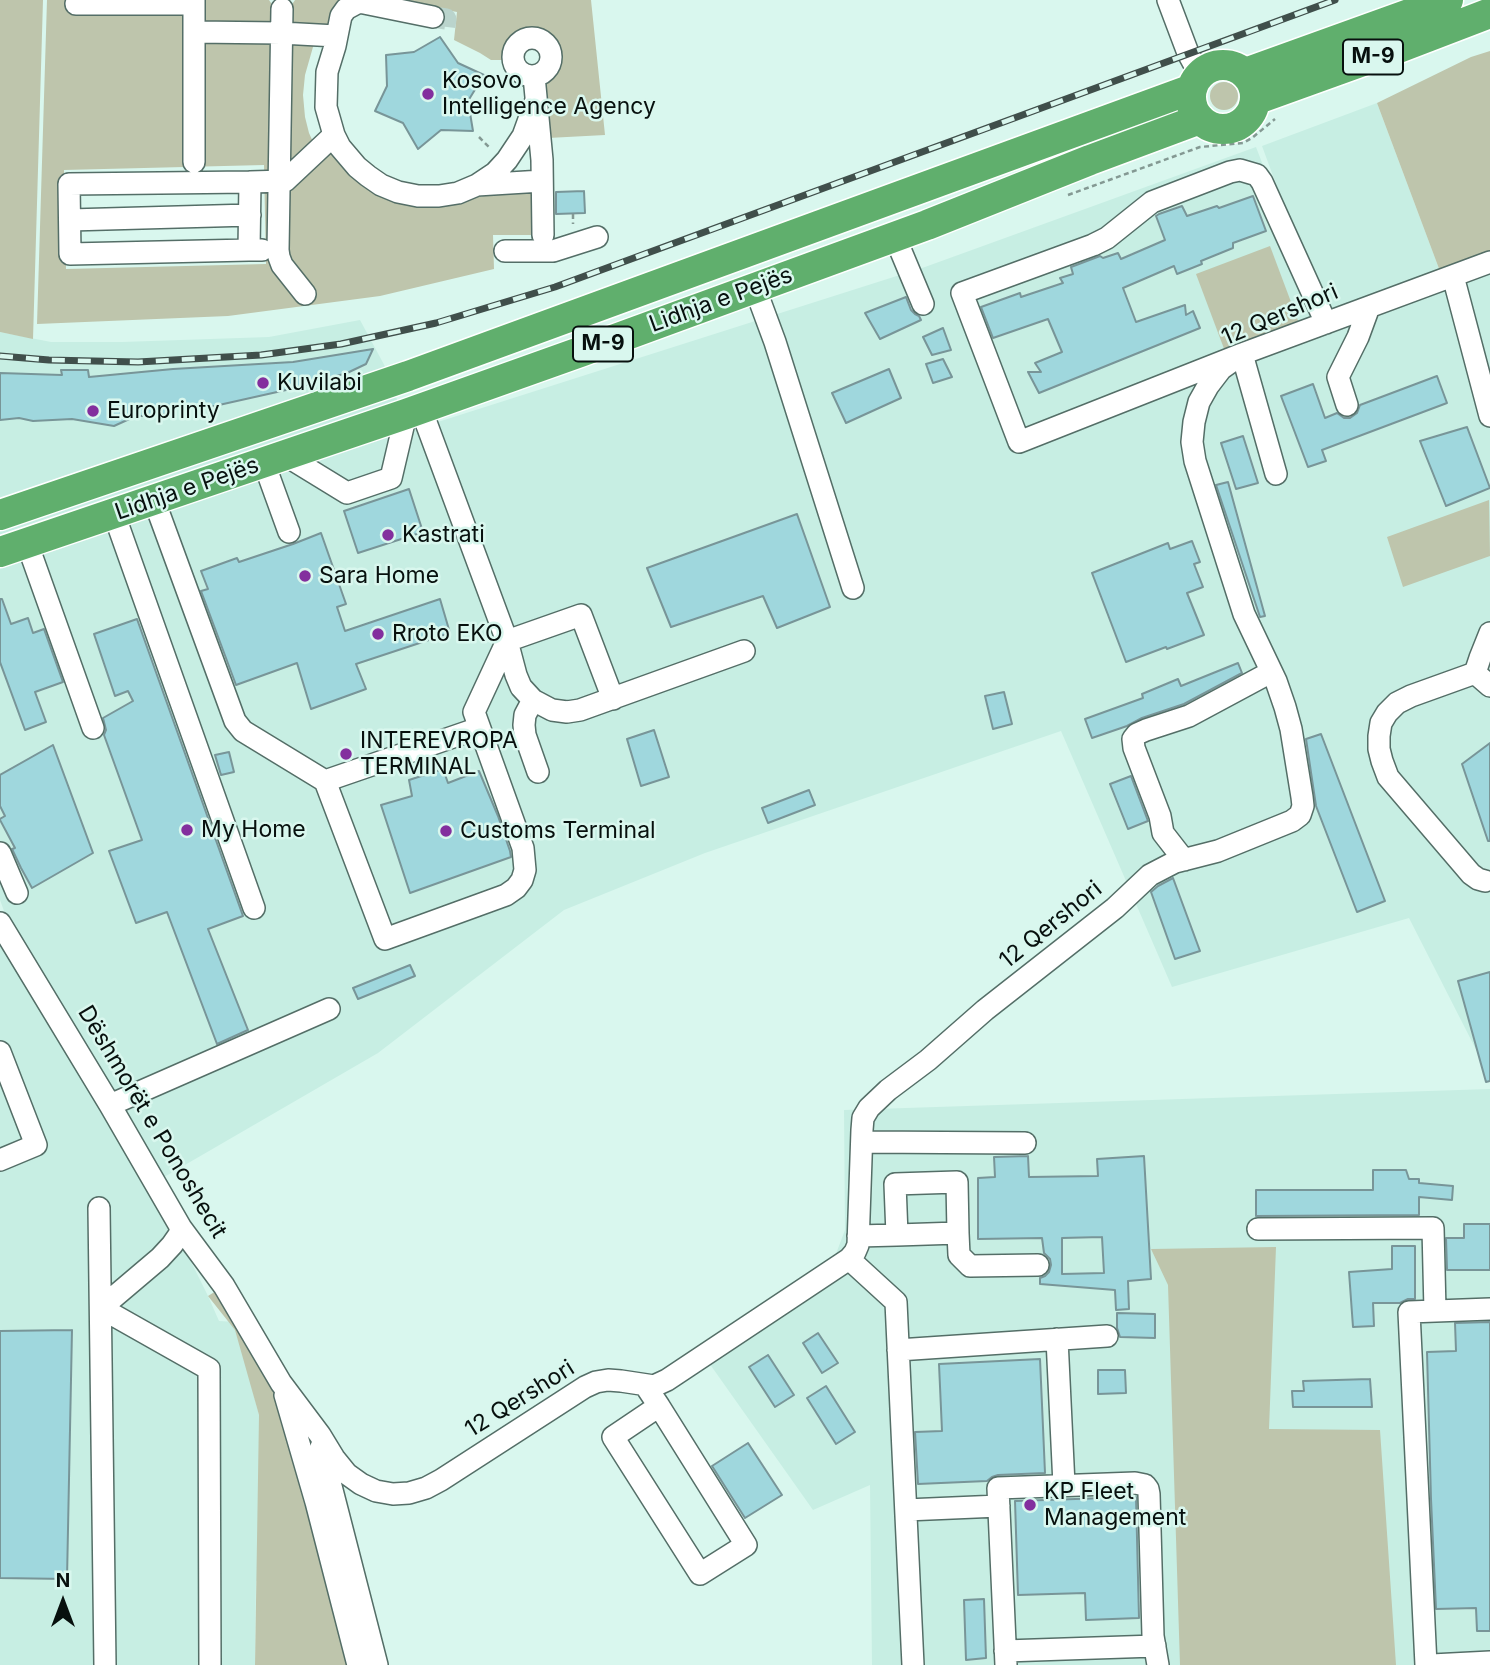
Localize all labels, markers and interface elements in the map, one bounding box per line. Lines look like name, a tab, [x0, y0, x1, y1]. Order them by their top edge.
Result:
road number: M-9	[1343, 40, 1403, 74]
place label: Kosovo Intelligence Agency	[442, 67, 656, 121]
marker: Kosovo Intelligence Agency	[420, 86, 436, 102]
street label: Lidhja e Pejës	[646, 261, 796, 339]
street label: 12 Qershori	[1218, 278, 1342, 352]
road number: M-9	[573, 326, 633, 362]
place label: Kuvilabi	[277, 369, 362, 397]
marker: Kuvilabi	[255, 375, 271, 391]
place label: Europrinty	[107, 397, 220, 425]
marker: Europrinty	[85, 403, 101, 419]
street label: Lidhja e Pejës	[112, 452, 262, 526]
place label: Kastrati	[402, 521, 485, 549]
marker: Kastrati	[380, 527, 396, 543]
place label: Sara Home	[319, 562, 439, 590]
marker: Sara Home	[297, 568, 313, 584]
place label: Rroto EKO	[392, 620, 503, 648]
marker: Rroto EKO	[370, 626, 386, 642]
place label: INTEREVROPA TERMINAL	[360, 727, 518, 781]
marker: INTEREVROPA TERMINAL	[338, 746, 354, 762]
place label: My Home	[201, 816, 306, 844]
place label: Customs Terminal	[460, 817, 656, 845]
marker: My Home	[179, 822, 195, 838]
marker: Customs Terminal	[438, 823, 454, 839]
street label: 12 Qershori	[994, 875, 1108, 975]
street label: Dëshmorët e Ponoshecit	[72, 1001, 232, 1243]
street label: 12 Qershori	[460, 1355, 580, 1443]
place label: KP Fleet Management	[1044, 1478, 1186, 1532]
marker: KP Fleet Management	[1022, 1497, 1038, 1513]
north arrow	[28, 1567, 98, 1637]
text: N	[56, 1569, 70, 1592]

